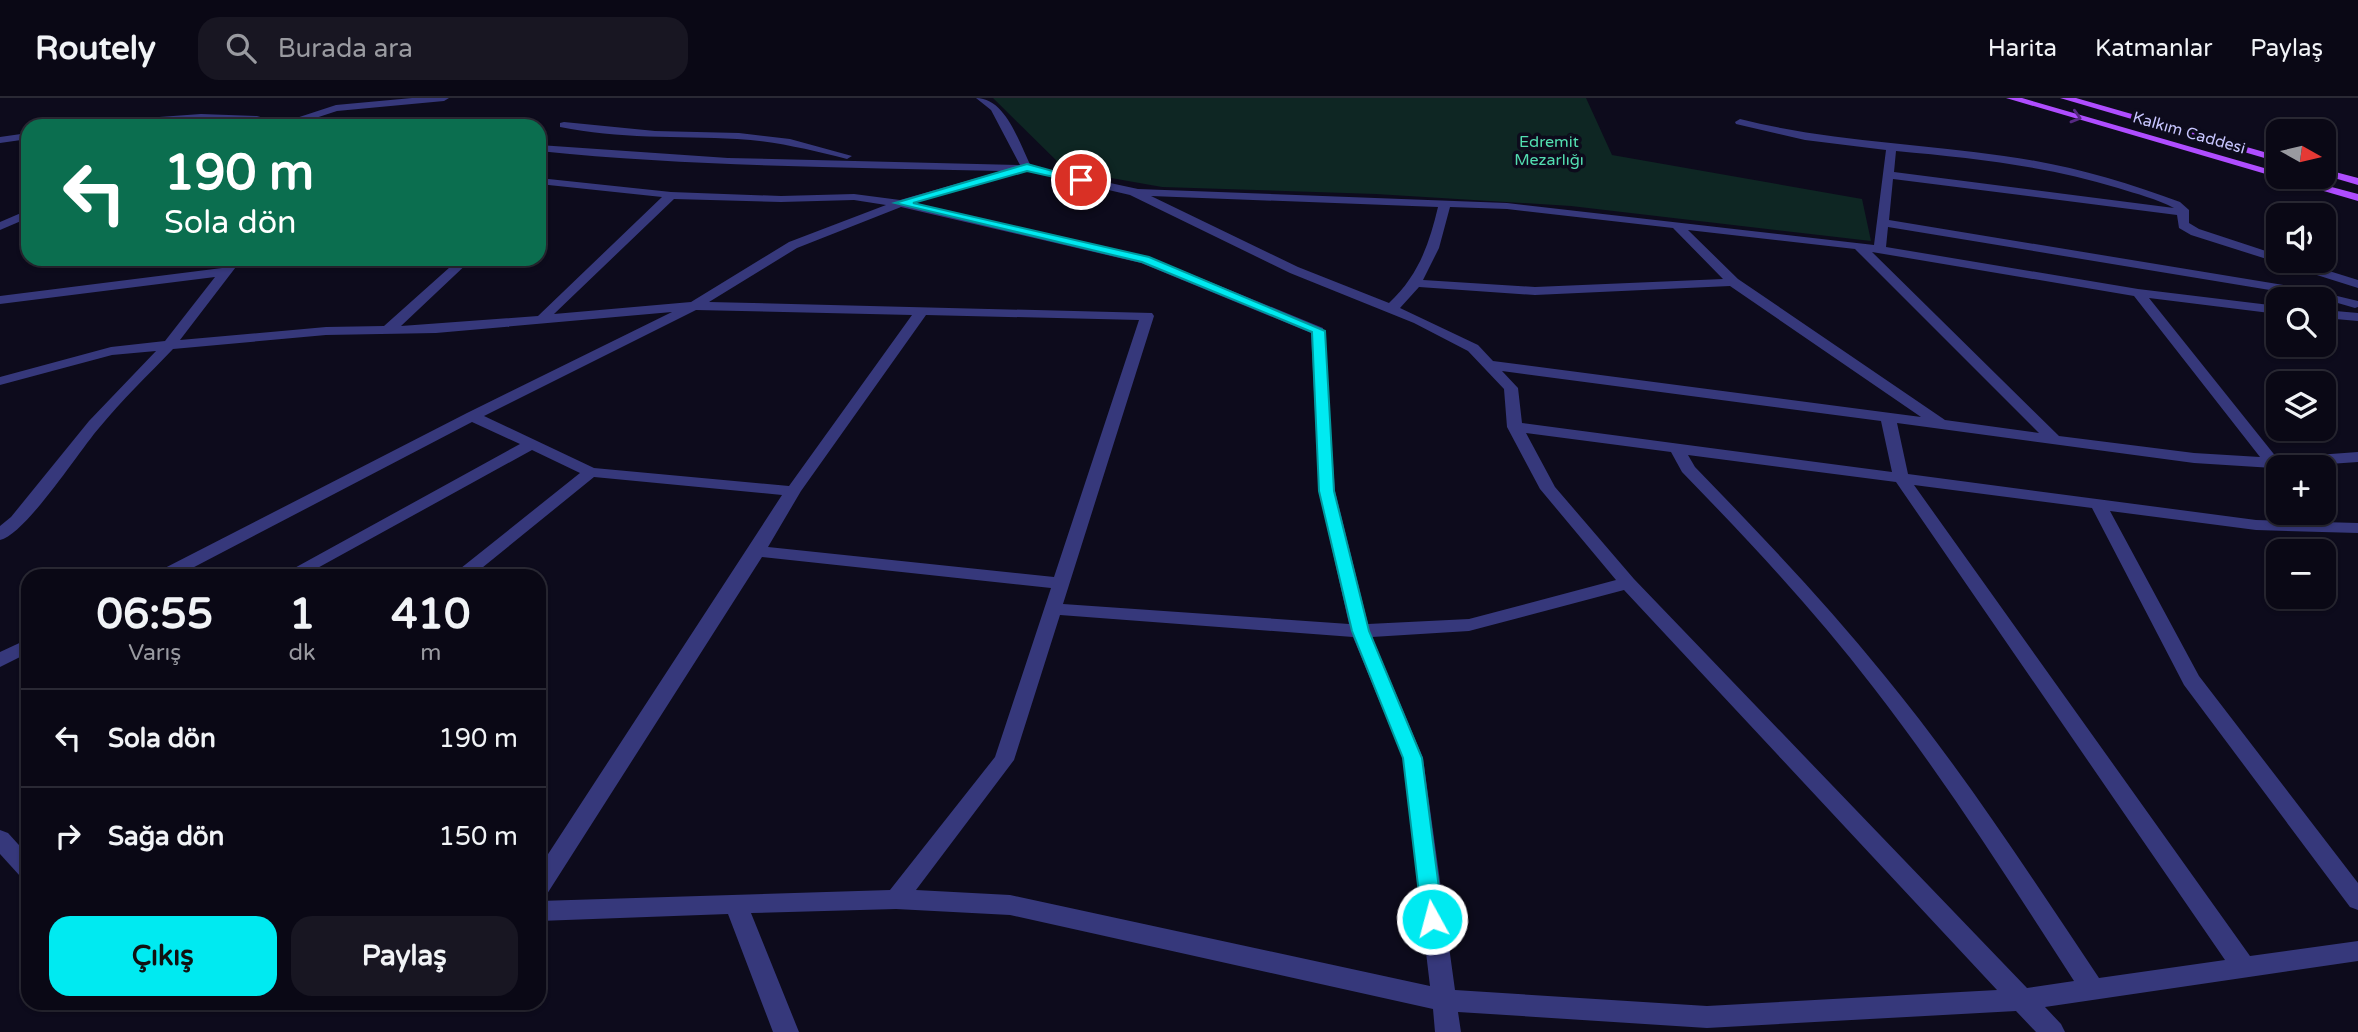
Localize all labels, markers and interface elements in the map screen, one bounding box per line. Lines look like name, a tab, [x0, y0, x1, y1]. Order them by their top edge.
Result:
search box	[198, 17, 688, 80]
text: Routely	[35, 29, 156, 68]
icon: search	[222, 29, 260, 67]
text: Burada ara	[278, 33, 413, 64]
text: Harita	[1988, 34, 2057, 63]
text: Katmanlar	[2095, 34, 2212, 63]
text: Paylaş	[2250, 34, 2323, 63]
street label: Kalkım Caddesi	[2130, 107, 2248, 159]
one-way arrow	[2070, 109, 2082, 123]
north arrow	[2266, 119, 2336, 189]
map controls	[2266, 119, 2336, 609]
park label: Edremit Mezarlığı	[1514, 132, 1584, 170]
text: 190 m	[164, 144, 314, 203]
icon: left	[49, 147, 140, 238]
pin	[1051, 150, 1111, 210]
icon: arrive	[1062, 161, 1100, 199]
button: sound	[2266, 203, 2336, 273]
text: Sola dön	[164, 204, 297, 242]
button: search	[2266, 287, 2336, 357]
button: layers	[2266, 371, 2336, 441]
button: +	[2266, 455, 2336, 525]
button: −	[2266, 539, 2336, 609]
text: 06:55	[97, 589, 213, 640]
text: 1	[289, 589, 315, 640]
text: 410	[391, 589, 470, 640]
text: Varış	[128, 639, 181, 667]
text: dk	[289, 639, 316, 667]
text: m	[420, 639, 441, 667]
icon: left	[49, 719, 87, 757]
text: Sola dön	[108, 723, 216, 754]
text: 190 m	[438, 723, 518, 754]
icon: right	[49, 817, 87, 855]
text: Sağa dön	[108, 821, 224, 852]
text: 150 m	[438, 821, 518, 852]
position arrow	[1395, 882, 1469, 956]
button: Çıkış	[49, 916, 277, 996]
button: Paylaş	[291, 916, 518, 996]

